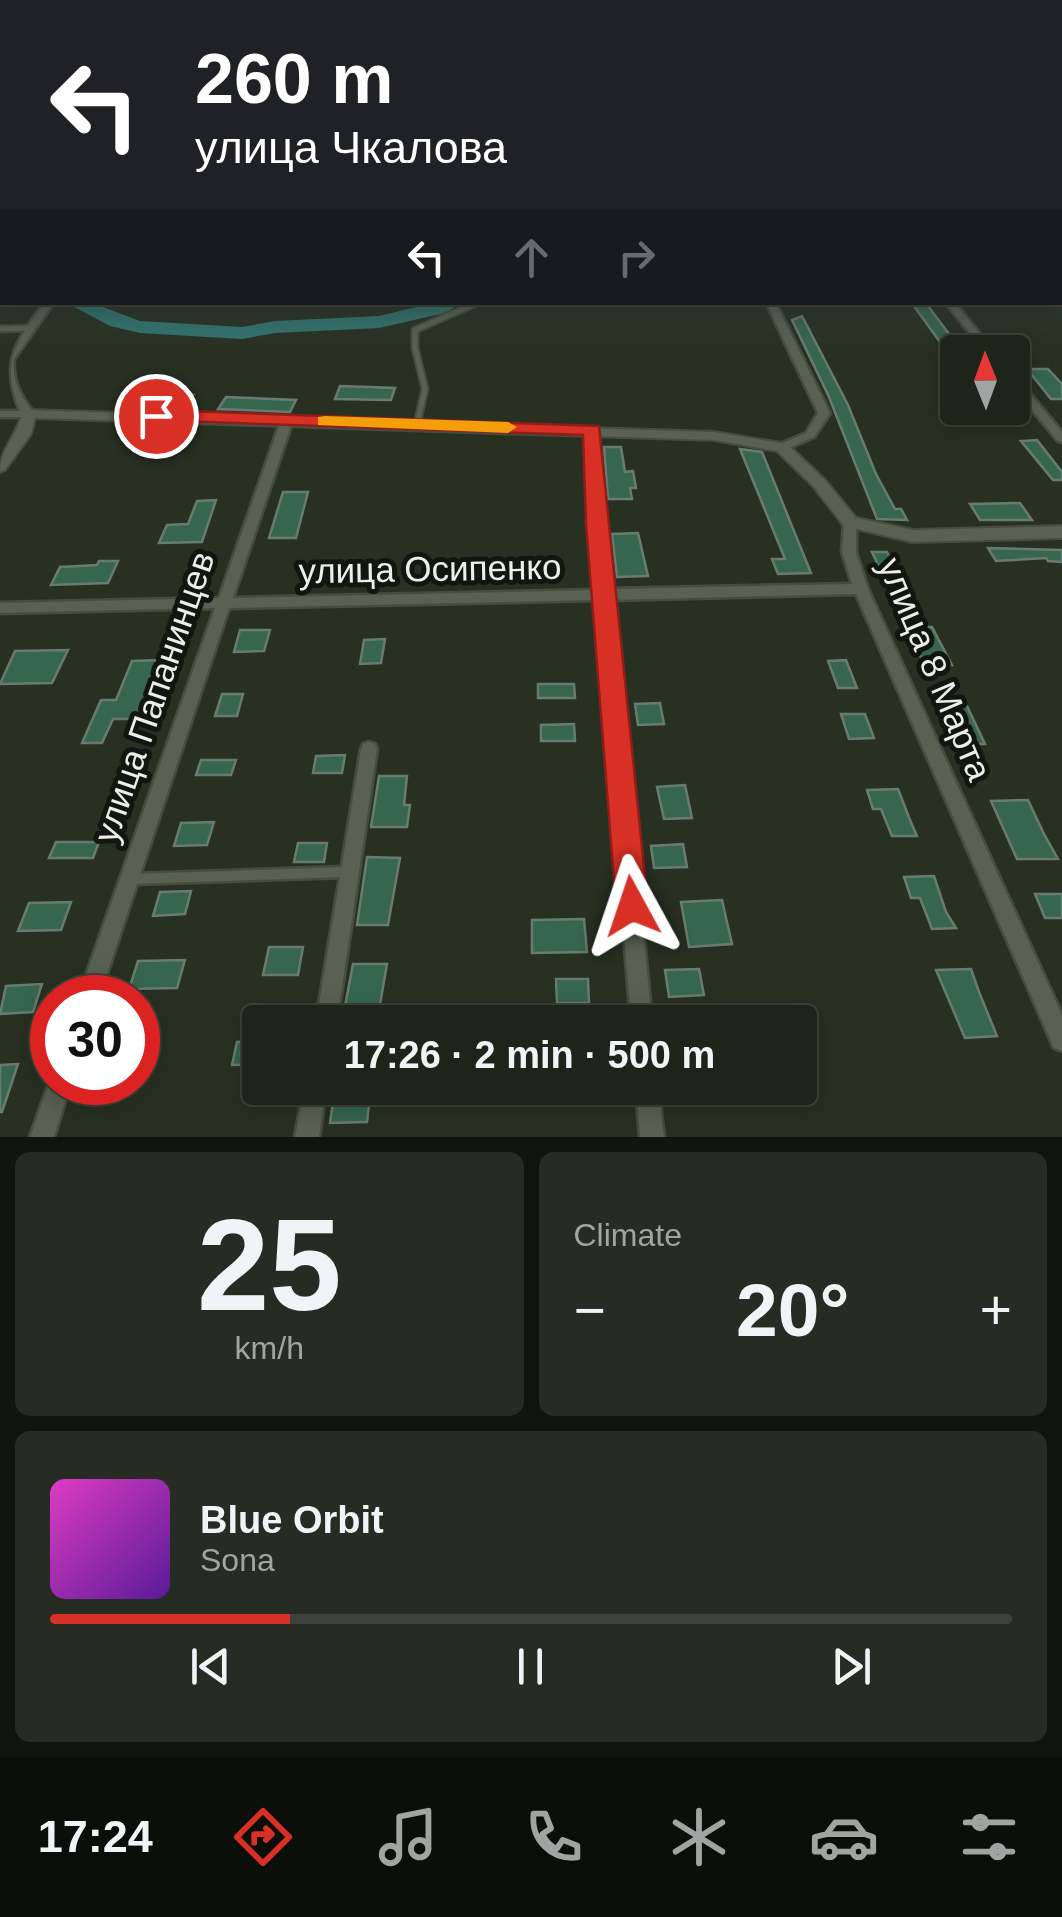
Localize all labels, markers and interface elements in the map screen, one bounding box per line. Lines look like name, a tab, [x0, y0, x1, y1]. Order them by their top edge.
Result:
icon: left	[30, 40, 160, 170]
text: 260 m	[195, 40, 393, 118]
text: улица Чкалова	[195, 122, 507, 173]
icon: left	[399, 230, 454, 285]
icon: ahead	[504, 230, 559, 285]
icon: right	[609, 230, 664, 285]
north arrow	[940, 335, 1030, 425]
map controls	[940, 335, 1030, 425]
pin	[114, 374, 199, 459]
icon: arrive	[129, 389, 184, 444]
street label: улица Папанинцев	[85, 546, 222, 847]
street label: улица Осипенко	[298, 547, 562, 590]
street label: улица 8 Марта	[871, 552, 1000, 786]
position arrow	[580, 854, 684, 958]
speed limit sign: 30	[30, 975, 160, 1105]
text: 17:26 · 2 min · 500 m	[344, 1034, 715, 1076]
text: 25	[197, 1192, 342, 1338]
text: Climate	[574, 1217, 682, 1253]
text: 20°	[736, 1268, 849, 1352]
text: −	[574, 1279, 606, 1341]
text: +	[980, 1279, 1012, 1341]
text: km/h	[235, 1330, 304, 1366]
text: Blue Orbit	[200, 1499, 384, 1541]
text: Sona	[200, 1542, 275, 1578]
icon: previous	[183, 1639, 238, 1694]
icon: pause	[503, 1639, 558, 1694]
icon: next	[824, 1639, 879, 1694]
icon: directions	[228, 1802, 298, 1872]
icon: music	[373, 1802, 443, 1872]
icon: phone	[519, 1802, 589, 1872]
icon: climate	[664, 1802, 734, 1872]
icon: car	[809, 1802, 879, 1872]
icon: filters	[954, 1802, 1024, 1872]
text: 17:24	[38, 1811, 153, 1862]

